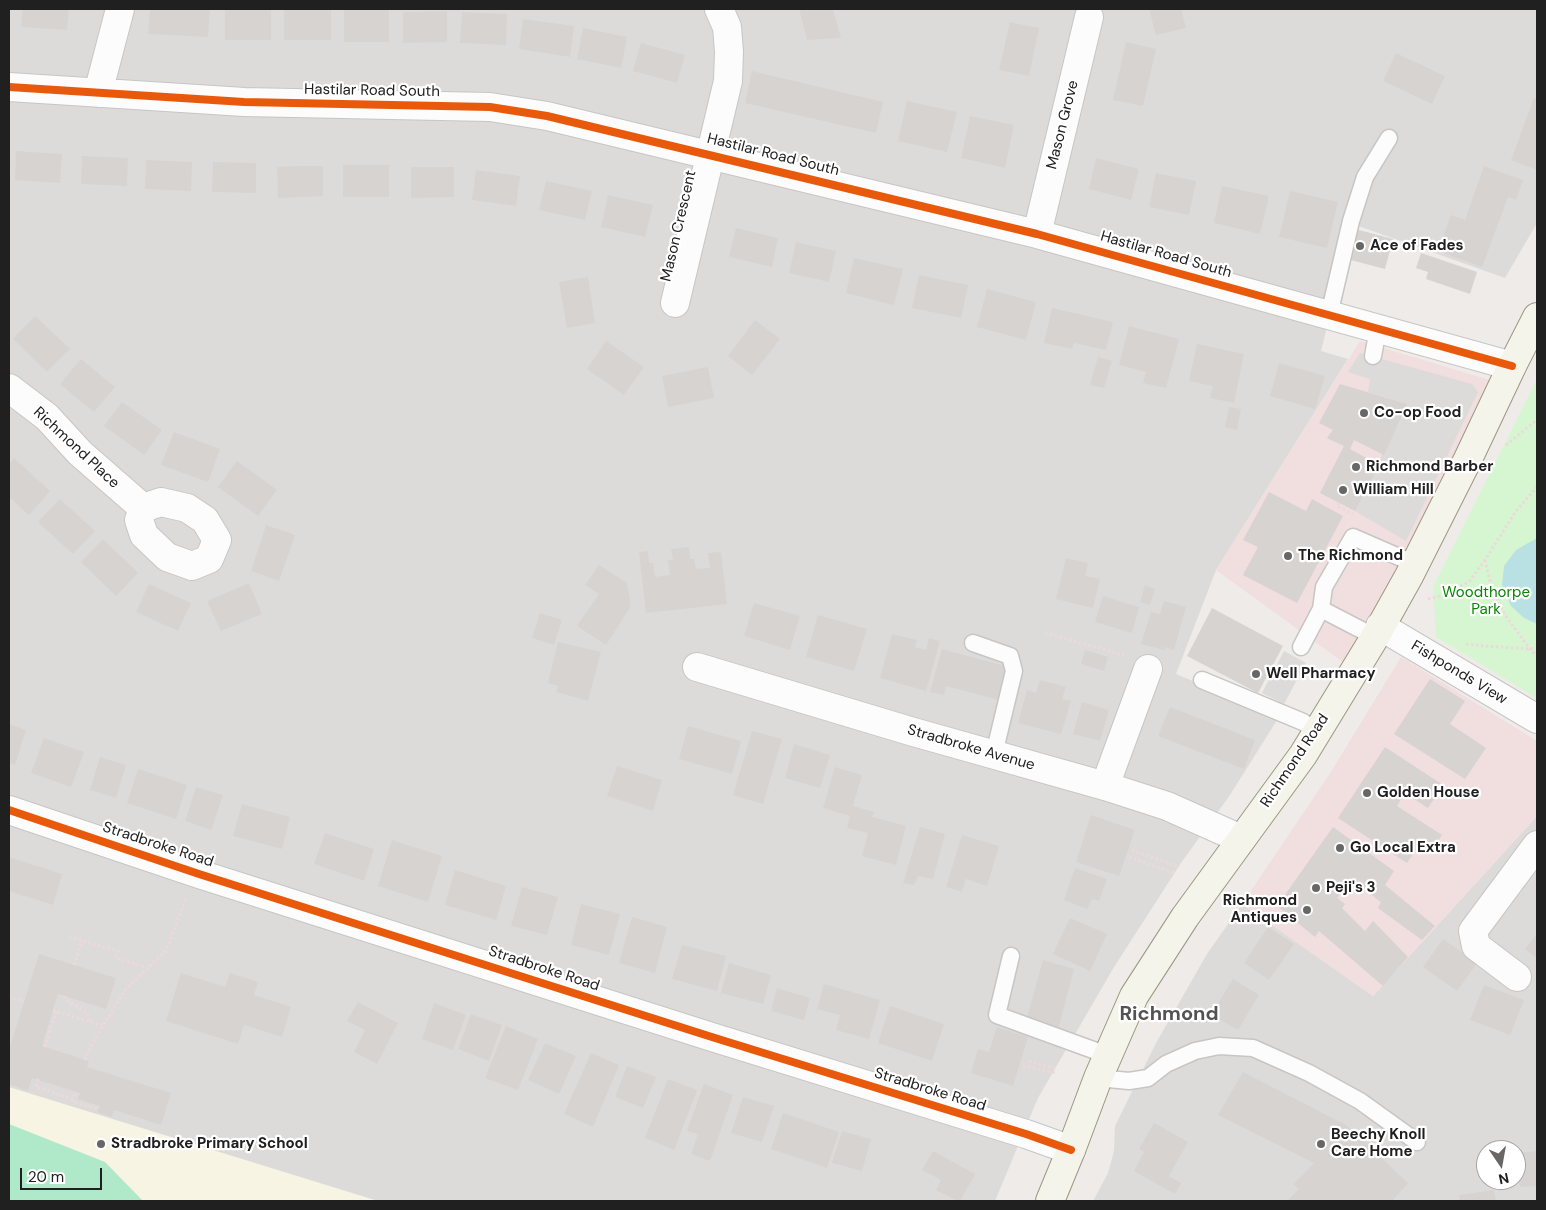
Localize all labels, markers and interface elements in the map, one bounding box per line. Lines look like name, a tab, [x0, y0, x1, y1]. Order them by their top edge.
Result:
street label: Mason Grove	[1043, 79, 1083, 171]
street label: Hastilar Road South	[304, 81, 440, 101]
street label: Hastilar Road South	[705, 130, 841, 180]
street label: Mason Crescent	[657, 169, 701, 283]
street label: Hastilar Road South	[1098, 228, 1234, 282]
place label: Ace of Fades	[1370, 237, 1464, 255]
marker: Ace of Fades	[1354, 240, 1366, 252]
street label: Richmond Place	[29, 403, 123, 493]
place label: Co-op Food	[1374, 404, 1461, 422]
marker: Co-op Food	[1358, 407, 1370, 419]
place label: Richmond Barber	[1366, 458, 1493, 476]
marker: Richmond Barber	[1350, 461, 1362, 473]
place label: William Hill	[1353, 481, 1434, 499]
marker: William Hill	[1337, 484, 1349, 496]
place label: The Richmond	[1298, 547, 1403, 565]
marker: The Richmond	[1282, 550, 1294, 562]
park label: Woodthorpe Park	[1442, 584, 1530, 619]
street label: Fishponds View	[1408, 637, 1510, 709]
place label: Well Pharmacy	[1266, 665, 1376, 683]
marker: Well Pharmacy	[1250, 668, 1262, 680]
street label: Richmond Road	[1257, 711, 1333, 811]
street label: Stradbroke Avenue	[905, 721, 1037, 775]
place label: Golden House	[1377, 784, 1480, 802]
marker: Golden House	[1361, 787, 1373, 799]
street label: Stradbroke Road	[100, 819, 216, 871]
place label: Go Local Extra	[1350, 839, 1456, 857]
marker: Go Local Extra	[1334, 842, 1346, 854]
place label: Peji's 3	[1326, 879, 1376, 897]
marker: Peji's 3	[1310, 882, 1322, 894]
place label: Richmond Antiques	[1223, 892, 1297, 927]
marker: Richmond Antiques	[1301, 904, 1313, 916]
street label: Stradbroke Road	[486, 943, 602, 995]
district label: Richmond	[1119, 1003, 1219, 1027]
street label: Stradbroke Road	[872, 1064, 988, 1116]
place label: Beechy Knoll Care Home	[1331, 1126, 1426, 1161]
place label: Stradbroke Primary School	[111, 1135, 308, 1153]
marker: Stradbroke Primary School	[95, 1138, 107, 1150]
marker: Beechy Knoll Care Home	[1315, 1138, 1327, 1150]
north arrow	[1476, 1140, 1526, 1190]
scale bar	[22, 1158, 105, 1190]
text: 20 m	[28, 1167, 64, 1187]
text: N	[1497, 1169, 1511, 1189]

